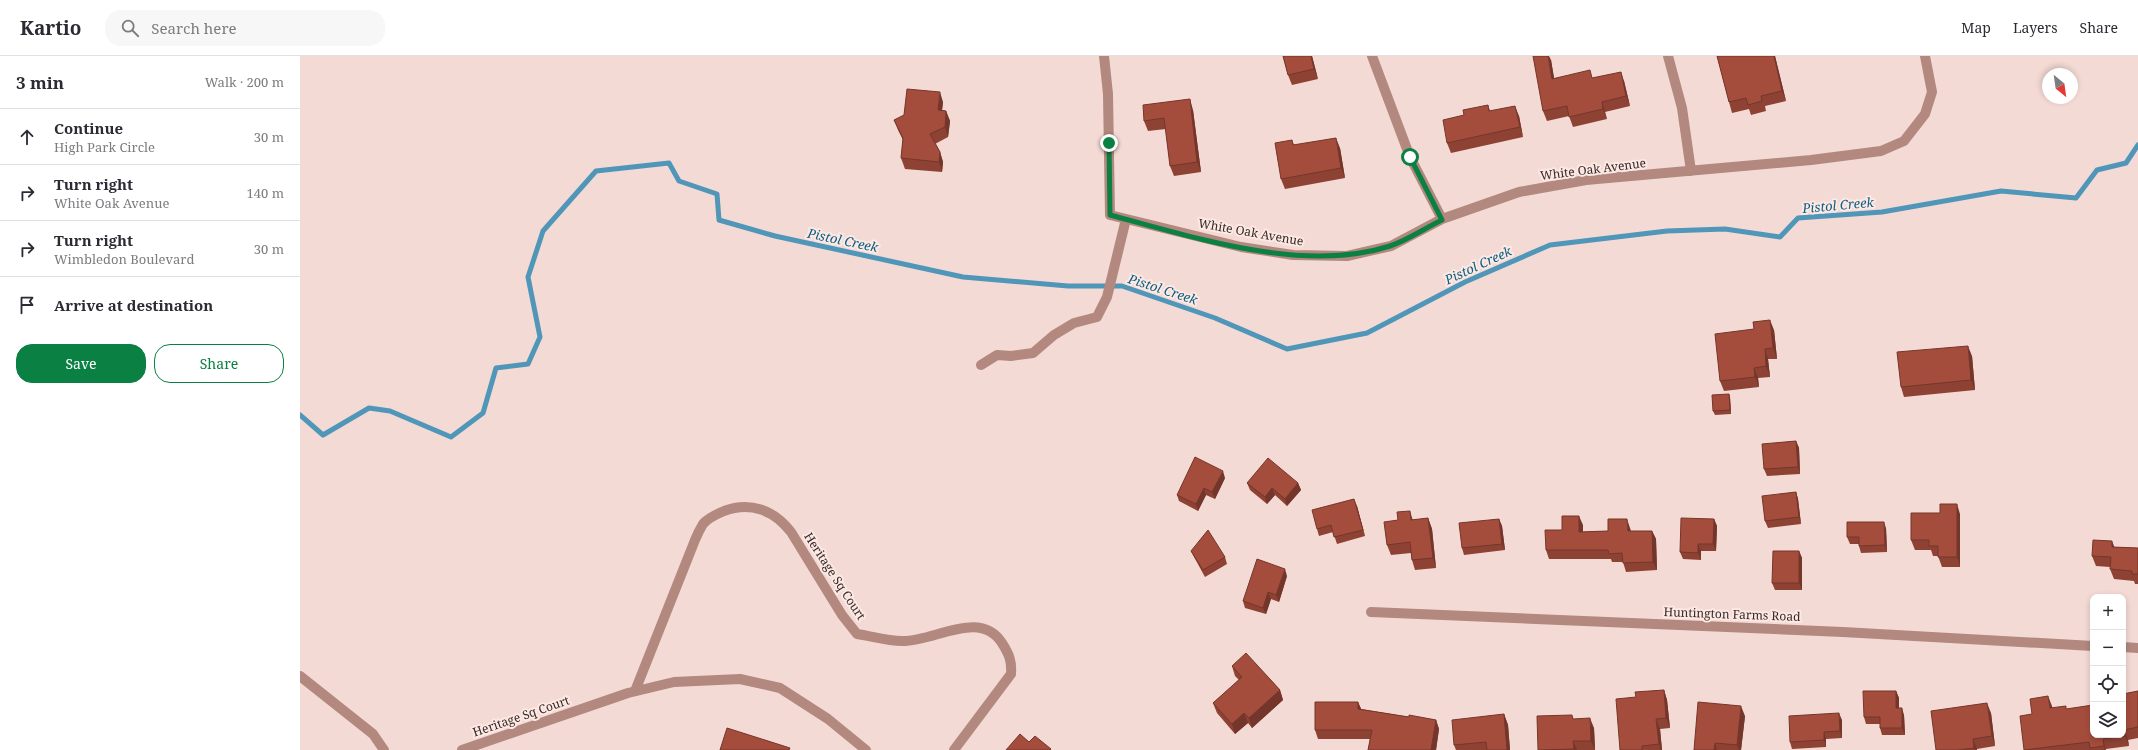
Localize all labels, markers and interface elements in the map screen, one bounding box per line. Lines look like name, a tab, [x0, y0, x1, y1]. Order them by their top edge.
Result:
search box	[105, 10, 385, 46]
text: Kartio	[20, 15, 81, 41]
icon: search	[119, 17, 141, 39]
text: Search here	[151, 18, 236, 38]
text: Map	[1961, 18, 1991, 37]
text: Layers	[2013, 18, 2058, 37]
text: Share	[2080, 18, 2118, 37]
north arrow	[2042, 68, 2078, 104]
text: 3 min	[16, 71, 64, 94]
text: Walk · 200 m	[205, 73, 284, 91]
text: Continue	[54, 118, 123, 138]
icon: ahead	[16, 126, 38, 148]
text: 30 m	[254, 128, 284, 146]
route end	[1100, 134, 1118, 152]
text: High Park Circle	[54, 138, 155, 156]
route start	[1401, 148, 1419, 166]
street label: White Oak Avenue	[1539, 154, 1647, 184]
text: Turn right	[54, 174, 133, 194]
icon: right	[16, 182, 38, 204]
text: 140 m	[247, 184, 284, 202]
water label: Pistol Creek	[1800, 193, 1875, 217]
text: White Oak Avenue	[54, 194, 169, 212]
street label: White Oak Avenue	[1197, 214, 1305, 250]
water label: Pistol Creek	[805, 224, 881, 256]
text: Turn right	[54, 230, 133, 250]
icon: right	[16, 238, 38, 260]
text: 30 m	[254, 240, 284, 258]
water label: Pistol Creek	[1441, 241, 1515, 289]
text: Wimbledon Boulevard	[54, 250, 194, 268]
water label: Pistol Creek	[1125, 269, 1201, 309]
icon: arrive	[16, 294, 38, 316]
text: Arrive at destination	[54, 295, 213, 315]
button: Save	[16, 344, 146, 383]
button: Share	[154, 344, 284, 383]
street label: Heritage Sq Court	[800, 529, 870, 623]
map controls	[2090, 594, 2126, 738]
button: +	[2090, 594, 2126, 630]
street label: Huntington Farms Road	[1663, 603, 1801, 625]
button: −	[2090, 630, 2126, 666]
button: locate	[2090, 666, 2126, 702]
street label: Heritage Sq Court	[470, 691, 572, 741]
button: layers	[2090, 702, 2126, 738]

